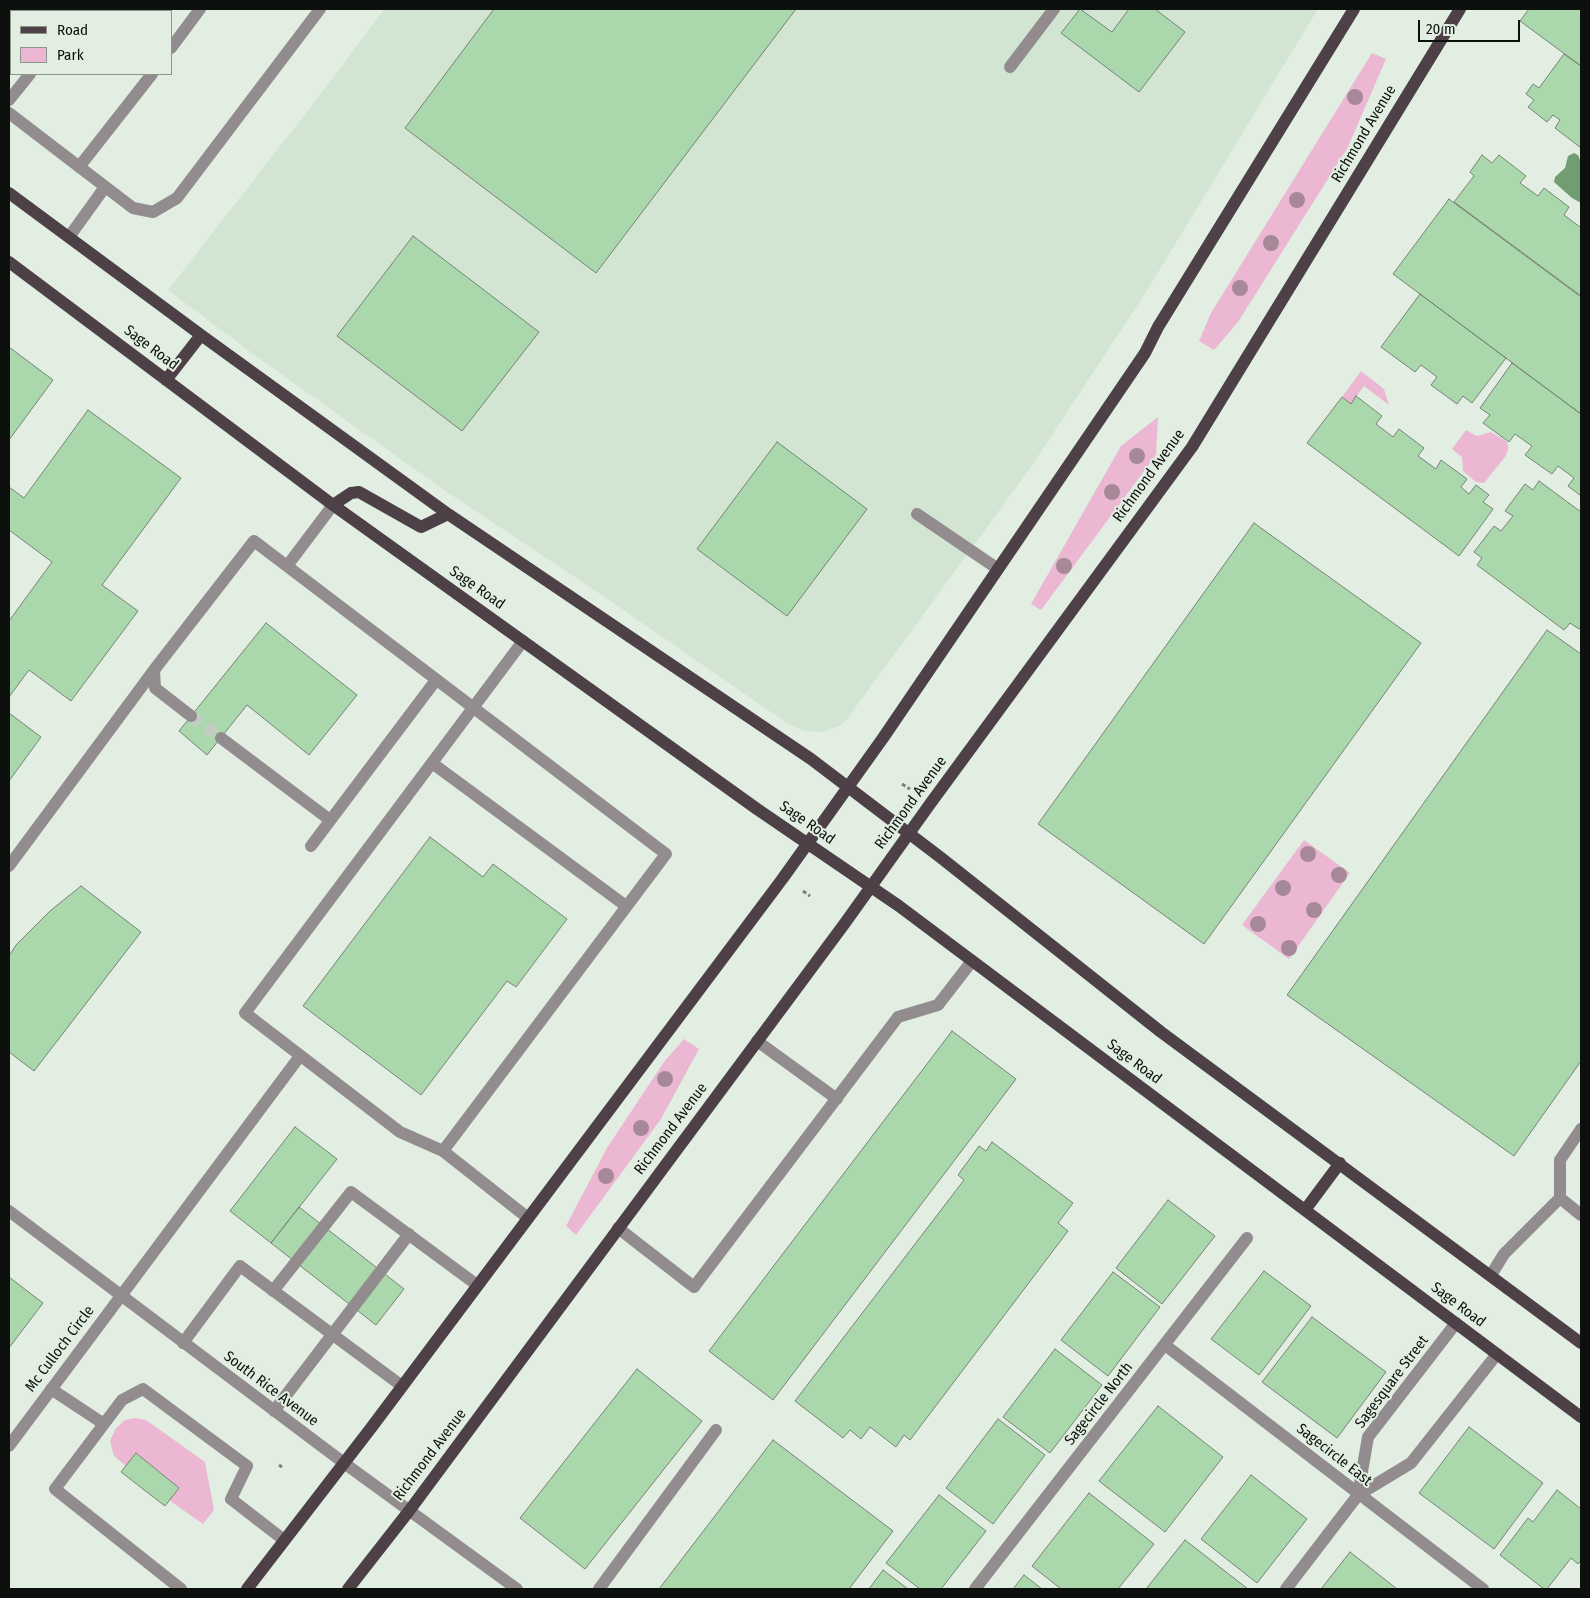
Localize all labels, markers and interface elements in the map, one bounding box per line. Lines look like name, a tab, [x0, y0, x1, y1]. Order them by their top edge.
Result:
legend	[10, 10, 172, 75]
scale bar	[1420, 10, 1522, 42]
text: 20 m	[1426, 20, 1456, 38]
text: Road	[57, 21, 88, 39]
text: Park	[57, 46, 84, 64]
street label: Richmond Avenue	[1328, 82, 1400, 186]
street label: Sage Road	[120, 322, 182, 374]
street label: Richmond Avenue	[1109, 426, 1189, 526]
street label: Sage Road	[446, 562, 508, 614]
street label: Richmond Avenue	[871, 753, 951, 853]
street label: Sage Road	[776, 797, 838, 849]
street label: Sage Road	[1103, 1036, 1165, 1088]
street label: Richmond Avenue	[631, 1080, 711, 1178]
street label: Sage Road	[1427, 1279, 1489, 1331]
street label: Mc Culloch Circle	[22, 1302, 98, 1396]
street label: Sagesquare Street	[1351, 1332, 1433, 1432]
street label: South Rice Avenue	[220, 1348, 322, 1430]
street label: Sagecircle North	[1061, 1359, 1137, 1449]
street label: Richmond Avenue	[390, 1406, 470, 1504]
street label: Sagecircle East	[1293, 1420, 1375, 1490]

